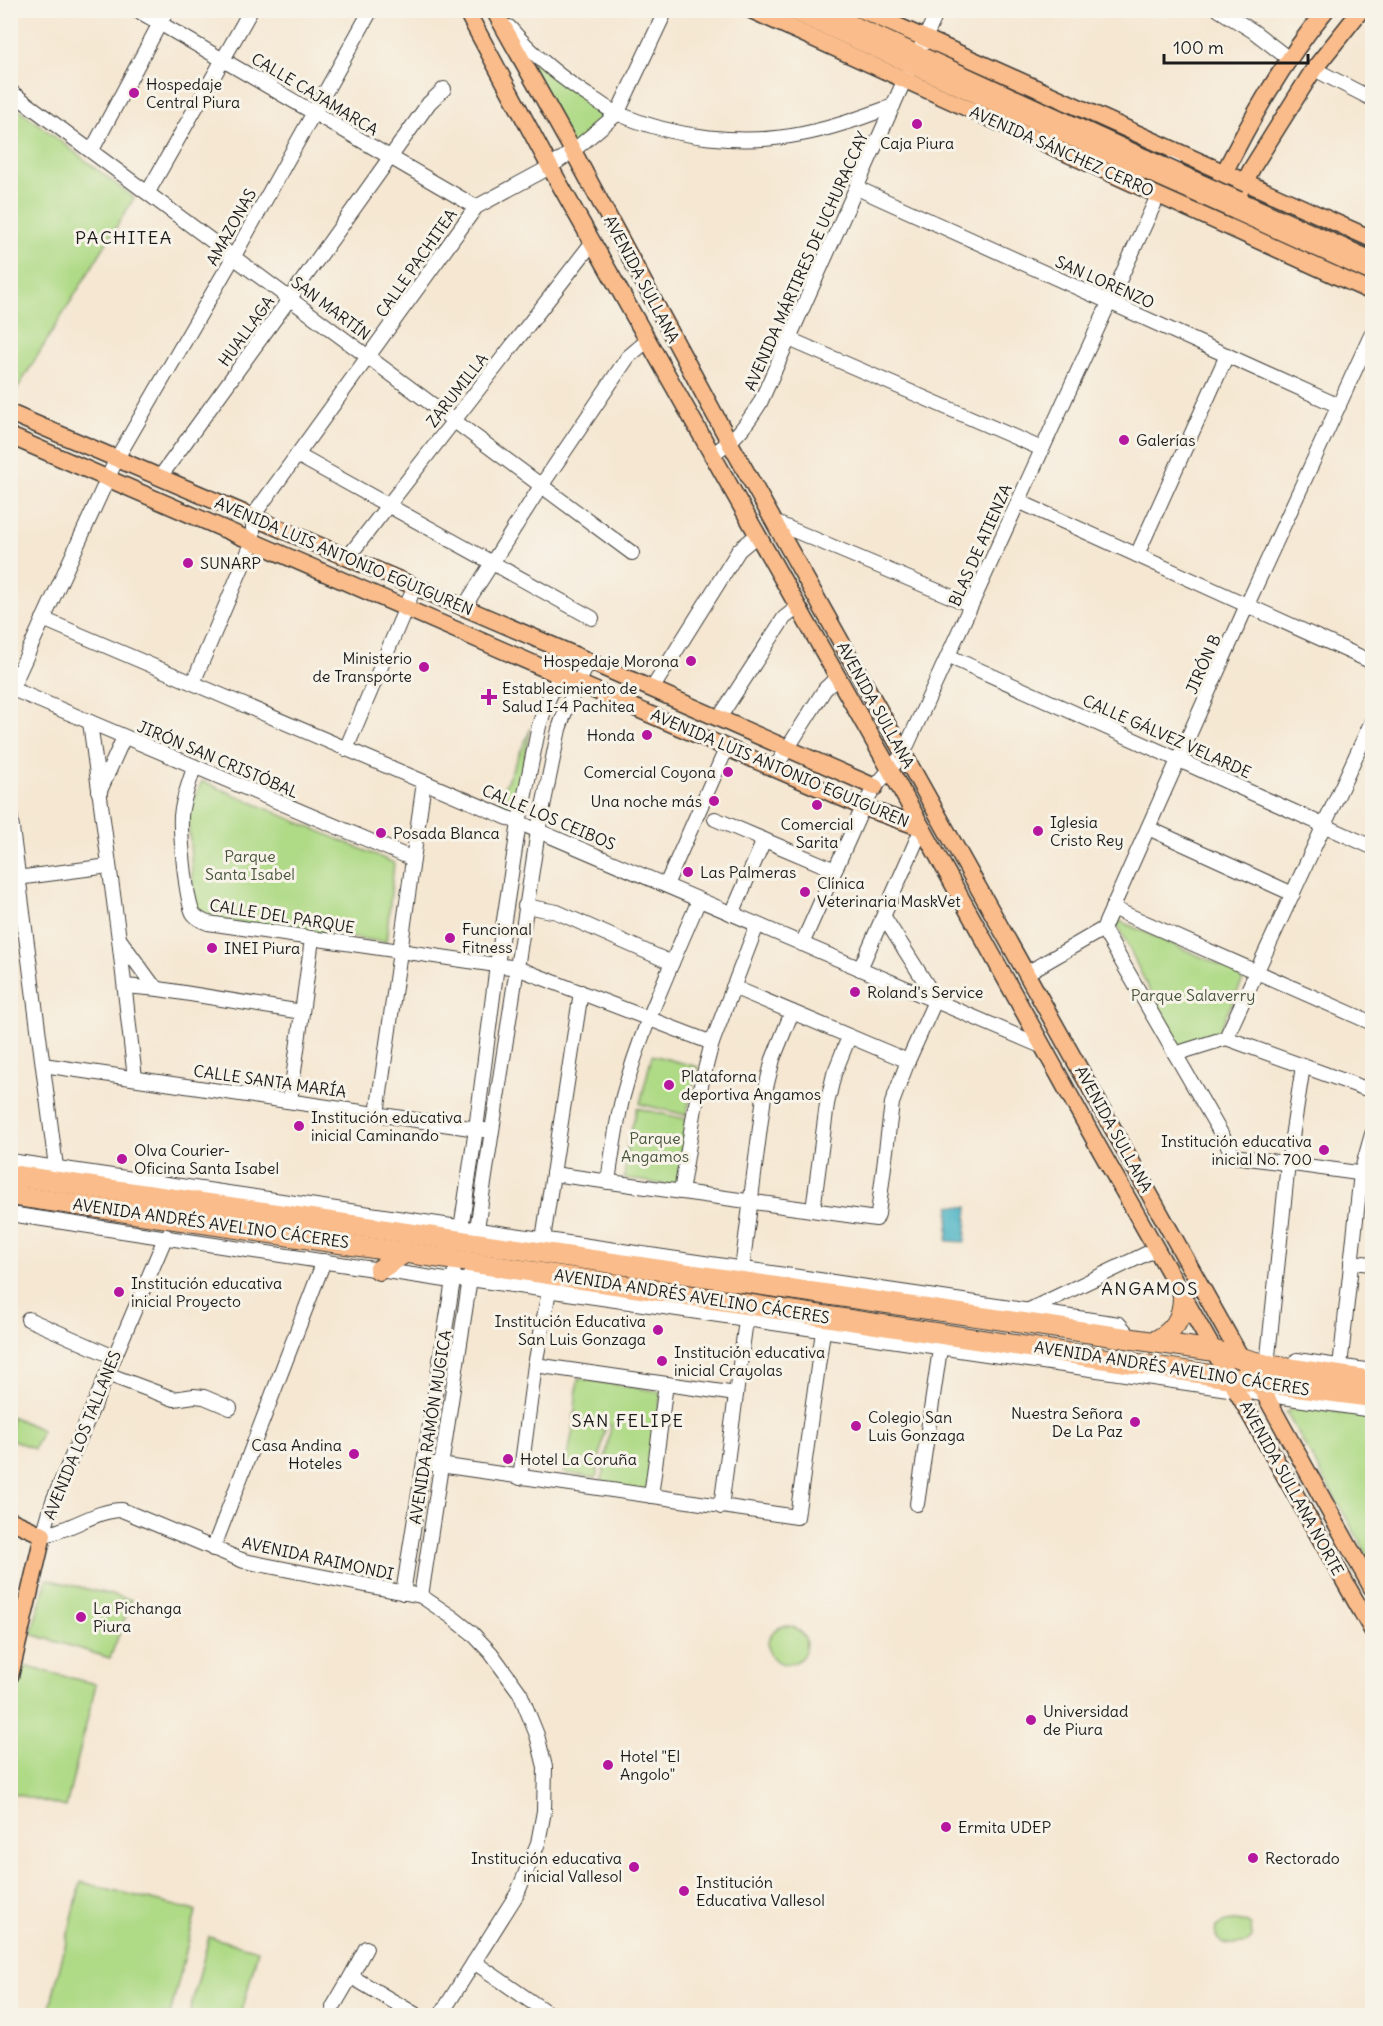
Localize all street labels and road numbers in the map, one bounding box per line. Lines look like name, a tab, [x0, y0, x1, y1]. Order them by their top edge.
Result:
street label: CALLE CAJAMARCA	[248, 48, 382, 140]
street label: AVENIDA SÁNCHEZ CERRO	[967, 101, 1157, 201]
street label: AVENIDA MÁRTIRES DE UCHURACCAY	[740, 128, 872, 394]
street label: AMAZONAS	[202, 185, 260, 269]
street label: CALLE PACHITEA	[371, 205, 461, 321]
street label: AVENIDA SULLANA	[600, 212, 684, 346]
street label: SAN LORENZO	[1052, 251, 1158, 313]
street label: SAN MARTÍN	[288, 272, 374, 344]
street label: HUALLAGA	[214, 292, 278, 370]
street label: ZARUMILLA	[422, 349, 492, 431]
street label: BLAS DE ATIENZA	[944, 481, 1016, 609]
street label: AVENIDA LUIS ANTONIO EGUIGUREN	[212, 492, 476, 620]
street label: JIRÓN B	[1181, 631, 1225, 697]
street label: AVENIDA SULLANA	[833, 638, 919, 772]
street label: CALLE GÁLVEZ VELARDE	[1080, 690, 1254, 782]
street label: AVENIDA LUIS ANTONIO EGUIGUREN	[648, 704, 912, 832]
street label: JIRÓN SAN CRISTÓBAL	[134, 716, 302, 802]
street label: CALLE LOS CEIBOS	[479, 780, 619, 854]
street label: CALLE DEL PARQUE	[208, 895, 356, 937]
street label: CALLE SANTA MARÍA	[192, 1060, 348, 1102]
street label: AVENIDA SULLANA	[1071, 1062, 1157, 1196]
street label: AVENIDA ANDRÉS AVELINO CÁCERES	[72, 1194, 350, 1252]
street label: AVENIDA ANDRÉS AVELINO CÁCERES	[553, 1264, 831, 1328]
street label: AVENIDA RAMÓN MUGICA	[405, 1328, 455, 1526]
street label: AVENIDA ANDRÉS AVELINO CÁCERES	[1033, 1336, 1311, 1400]
street label: AVENIDA LOS TALLANES	[39, 1347, 125, 1523]
street label: AVENIDA SULLANA NORTE	[1236, 1397, 1348, 1579]
street label: AVENIDA RAIMONDI	[240, 1532, 396, 1584]

